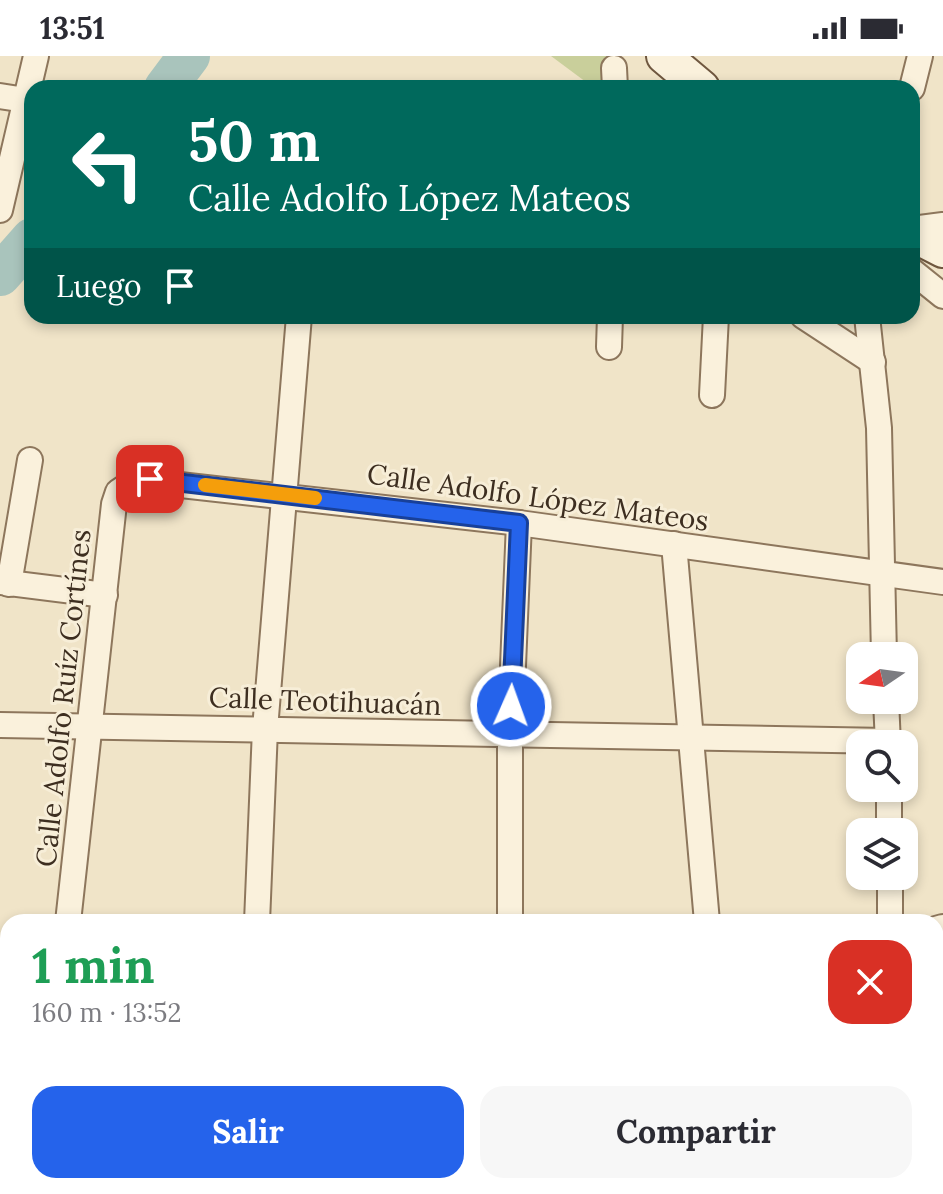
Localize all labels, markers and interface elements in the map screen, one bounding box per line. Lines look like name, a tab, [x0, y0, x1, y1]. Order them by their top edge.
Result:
text: 13:51	[40, 9, 105, 47]
text: 50 m	[188, 105, 320, 176]
icon: left	[56, 112, 160, 216]
text: Calle Adolfo López Mateos	[188, 175, 631, 221]
icon: arrive	[158, 264, 202, 308]
text: Luego	[56, 267, 142, 305]
pin	[116, 445, 184, 513]
street label: Calle Adolfo López Mateos	[365, 455, 711, 539]
icon: arrive	[128, 457, 172, 501]
street label: Calle Adolfo Ruíz Cortínes	[27, 528, 99, 868]
north arrow	[846, 642, 918, 714]
map controls	[846, 642, 918, 890]
position arrow	[469, 664, 553, 748]
street label: Calle Teotihuacán	[208, 679, 442, 723]
button: search	[846, 730, 918, 802]
button: layers	[846, 818, 918, 890]
text: 1 min	[32, 935, 155, 996]
button: close	[828, 940, 912, 1024]
text: 160 m · 13:52	[32, 996, 181, 1029]
button: Salir	[32, 1086, 464, 1178]
button: Compartir	[480, 1086, 912, 1178]

